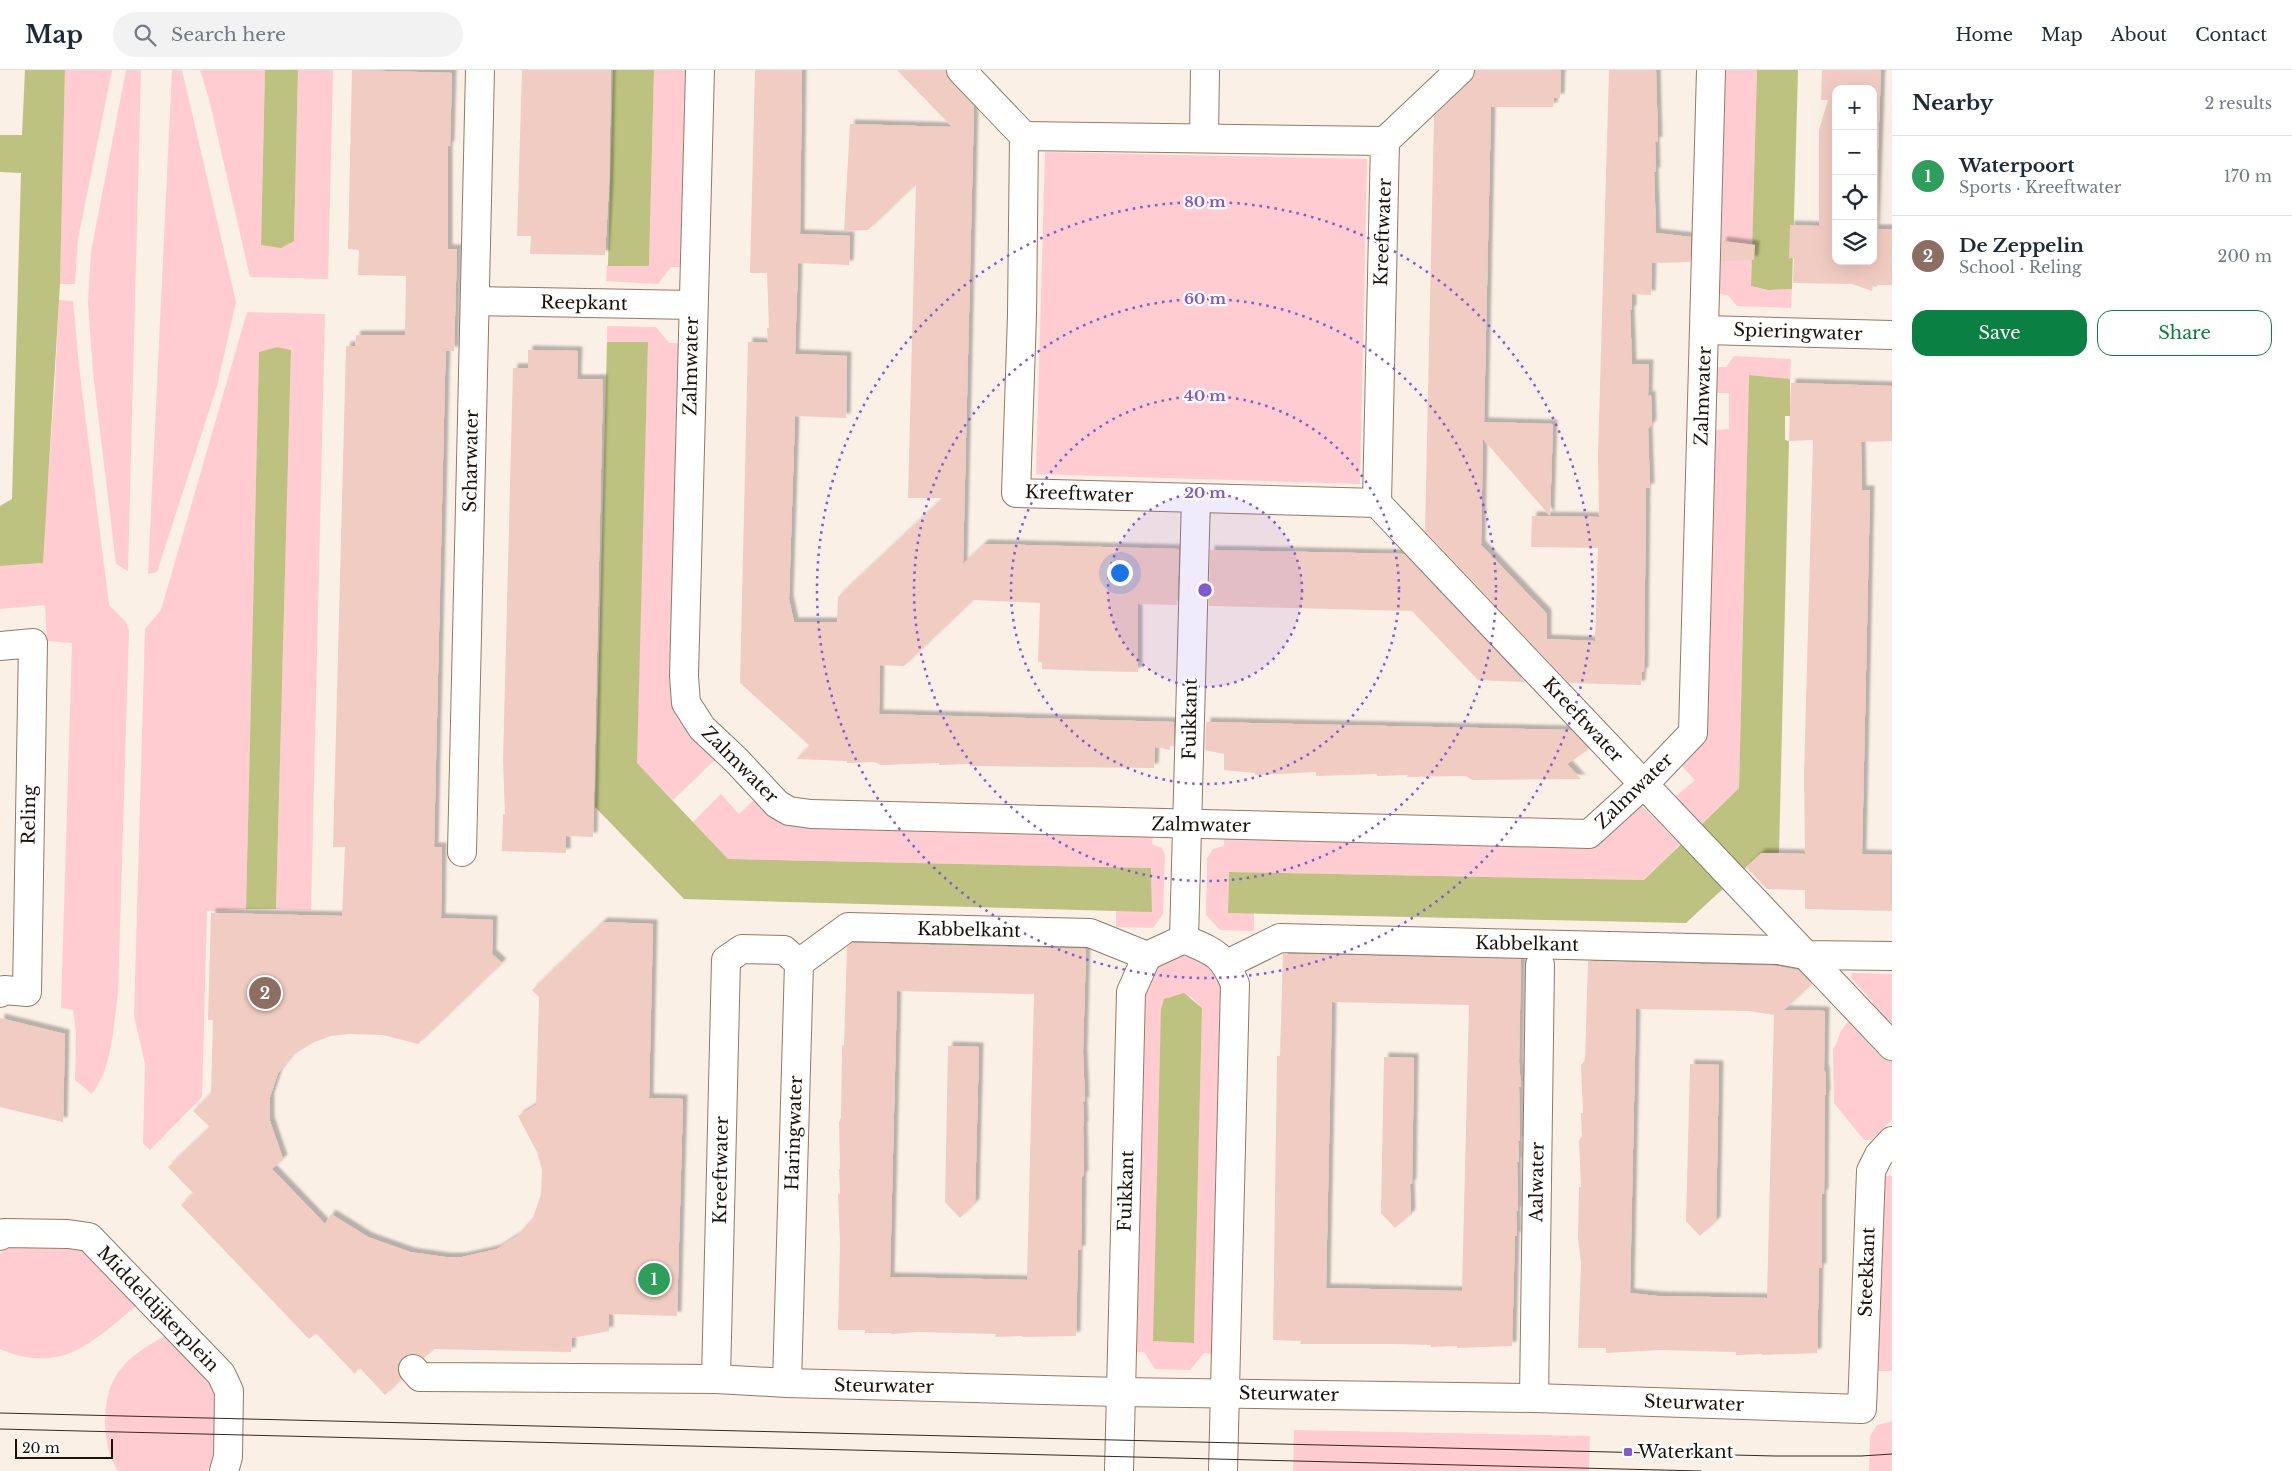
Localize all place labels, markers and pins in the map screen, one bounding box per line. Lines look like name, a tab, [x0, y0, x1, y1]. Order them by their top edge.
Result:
centre of rings	[1196, 581, 1214, 599]
pin: 2	[249, 974, 281, 1012]
pin: 1	[638, 1260, 670, 1298]
place label: Waterkant	[1637, 1441, 1734, 1463]
marker: Waterkant	[1622, 1446, 1634, 1458]

